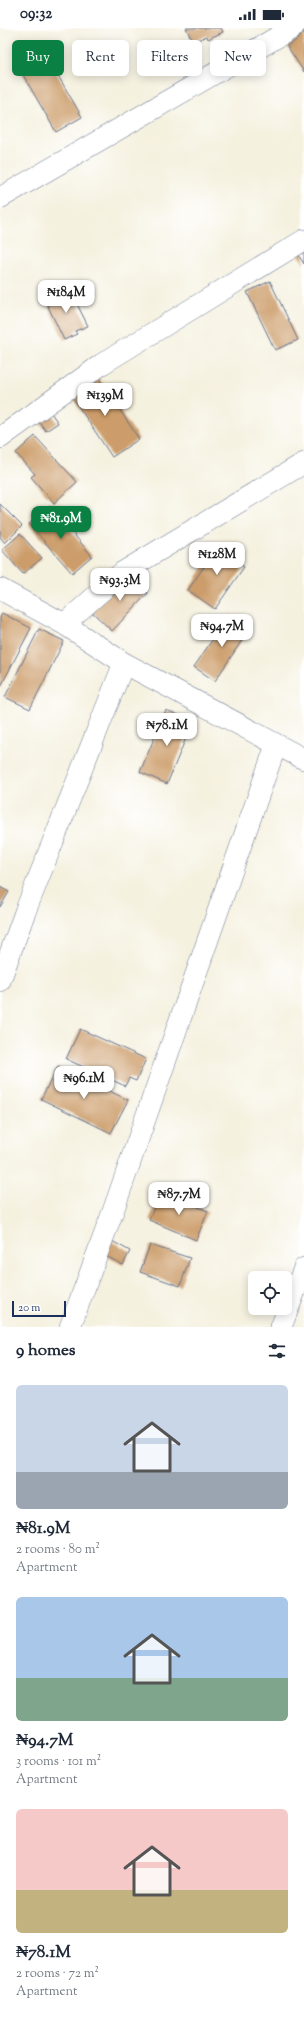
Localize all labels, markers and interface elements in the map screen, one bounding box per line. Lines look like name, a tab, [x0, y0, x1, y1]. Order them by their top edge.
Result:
text: 09:32	[20, 4, 52, 25]
chip: Buy	[12, 40, 64, 76]
chip: Rent	[72, 40, 129, 76]
chip: Filters	[137, 40, 202, 76]
chip: New	[210, 40, 266, 76]
pin: ₦184M	[38, 280, 94, 314]
text: ₦184M	[47, 284, 85, 302]
pin: ₦139M	[77, 383, 133, 417]
text: ₦139M	[86, 387, 124, 405]
pin: ₦81.9M	[28, 506, 94, 540]
text: ₦81.9M	[40, 510, 82, 528]
pin: ₦128M	[189, 542, 245, 576]
text: ₦128M	[198, 546, 236, 564]
pin: ₦93.3M	[87, 568, 153, 602]
text: ₦93.3M	[99, 572, 141, 590]
pin: ₦94.7M	[189, 614, 255, 648]
text: ₦94.7M	[200, 618, 244, 636]
pin: ₦78.1M	[134, 713, 200, 747]
text: ₦78.1M	[146, 717, 188, 735]
pin: ₦96.1M	[51, 1066, 117, 1100]
text: ₦96.1M	[63, 1070, 105, 1088]
pin: ₦87.7M	[146, 1182, 212, 1216]
text: ₦87.7M	[157, 1186, 201, 1204]
map controls	[248, 1271, 292, 1315]
button: locate	[248, 1271, 292, 1315]
scale bar	[12, 1299, 66, 1318]
text: 20 m	[18, 1300, 40, 1316]
text: 9 homes	[16, 1339, 75, 1363]
icon: filters	[266, 1340, 288, 1362]
icon: home	[116, 1411, 188, 1483]
text: ₦81.9M	[16, 1517, 70, 1541]
text: 2 rooms · 80 m²	[16, 1541, 100, 1559]
text: Apartment	[16, 1559, 77, 1577]
icon: home	[116, 1623, 188, 1695]
text: ₦94.7M	[16, 1729, 73, 1753]
text: 3 rooms · 101 m²	[16, 1753, 101, 1771]
text: Apartment	[16, 1771, 77, 1789]
icon: home	[116, 1835, 188, 1907]
text: ₦78.1M	[16, 1941, 71, 1965]
text: 2 rooms · 72 m²	[16, 1965, 99, 1983]
text: Apartment	[16, 1983, 77, 2001]

